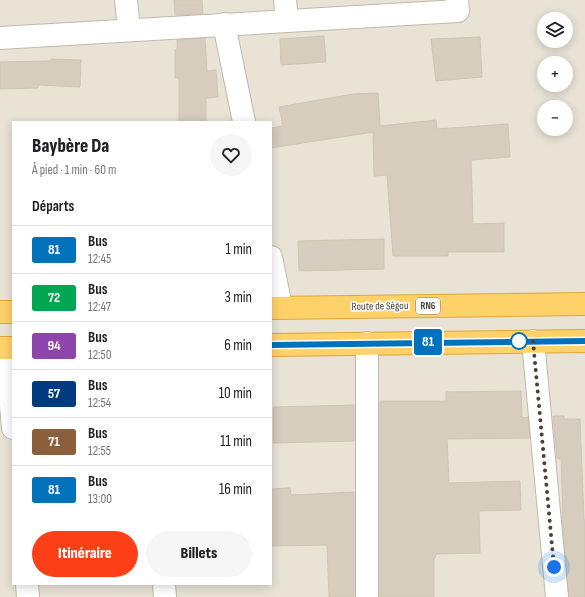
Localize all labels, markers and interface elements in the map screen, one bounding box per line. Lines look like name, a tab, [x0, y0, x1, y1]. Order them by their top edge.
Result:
map controls	[537, 12, 573, 136]
button: layers	[537, 12, 573, 48]
button: +	[537, 56, 573, 92]
button: −	[537, 100, 573, 136]
button: heart	[210, 134, 252, 176]
text: Baybère Da	[32, 135, 109, 158]
text: À pied · 1 min · 60 m	[32, 162, 116, 178]
text: Départs	[32, 197, 74, 216]
text: Bus	[88, 232, 107, 251]
text: 1 min	[226, 240, 252, 259]
text: 81	[48, 241, 60, 258]
text: 12:45	[88, 251, 111, 267]
text: Bus	[88, 280, 107, 299]
text: 3 min	[224, 288, 252, 307]
text: 72	[48, 289, 60, 306]
road number: RN6	[416, 298, 440, 314]
text: 12:47	[88, 299, 111, 315]
street label: Route de Ségou	[351, 299, 409, 313]
text: Bus	[88, 328, 107, 347]
line badge: 81	[410, 329, 446, 355]
unlabelled marker	[510, 332, 528, 350]
text: 81	[422, 333, 434, 350]
text: 6 min	[224, 336, 252, 355]
text: 94	[47, 337, 61, 354]
text: 12:50	[88, 347, 112, 363]
text: Bus	[88, 376, 107, 395]
text: 10 min	[219, 384, 252, 403]
text: 57	[48, 385, 60, 402]
text: 12:54	[88, 395, 111, 411]
text: Bus	[88, 424, 107, 443]
text: 11 min	[220, 432, 252, 451]
text: 71	[48, 433, 60, 450]
text: 12:55	[88, 443, 111, 459]
text: Bus	[88, 472, 107, 491]
text: 16 min	[219, 480, 252, 499]
text: 81	[48, 481, 60, 498]
text: 13:00	[88, 491, 112, 507]
button: Itinéraire	[32, 531, 138, 577]
button: Billets	[146, 531, 252, 577]
your location	[544, 557, 564, 577]

